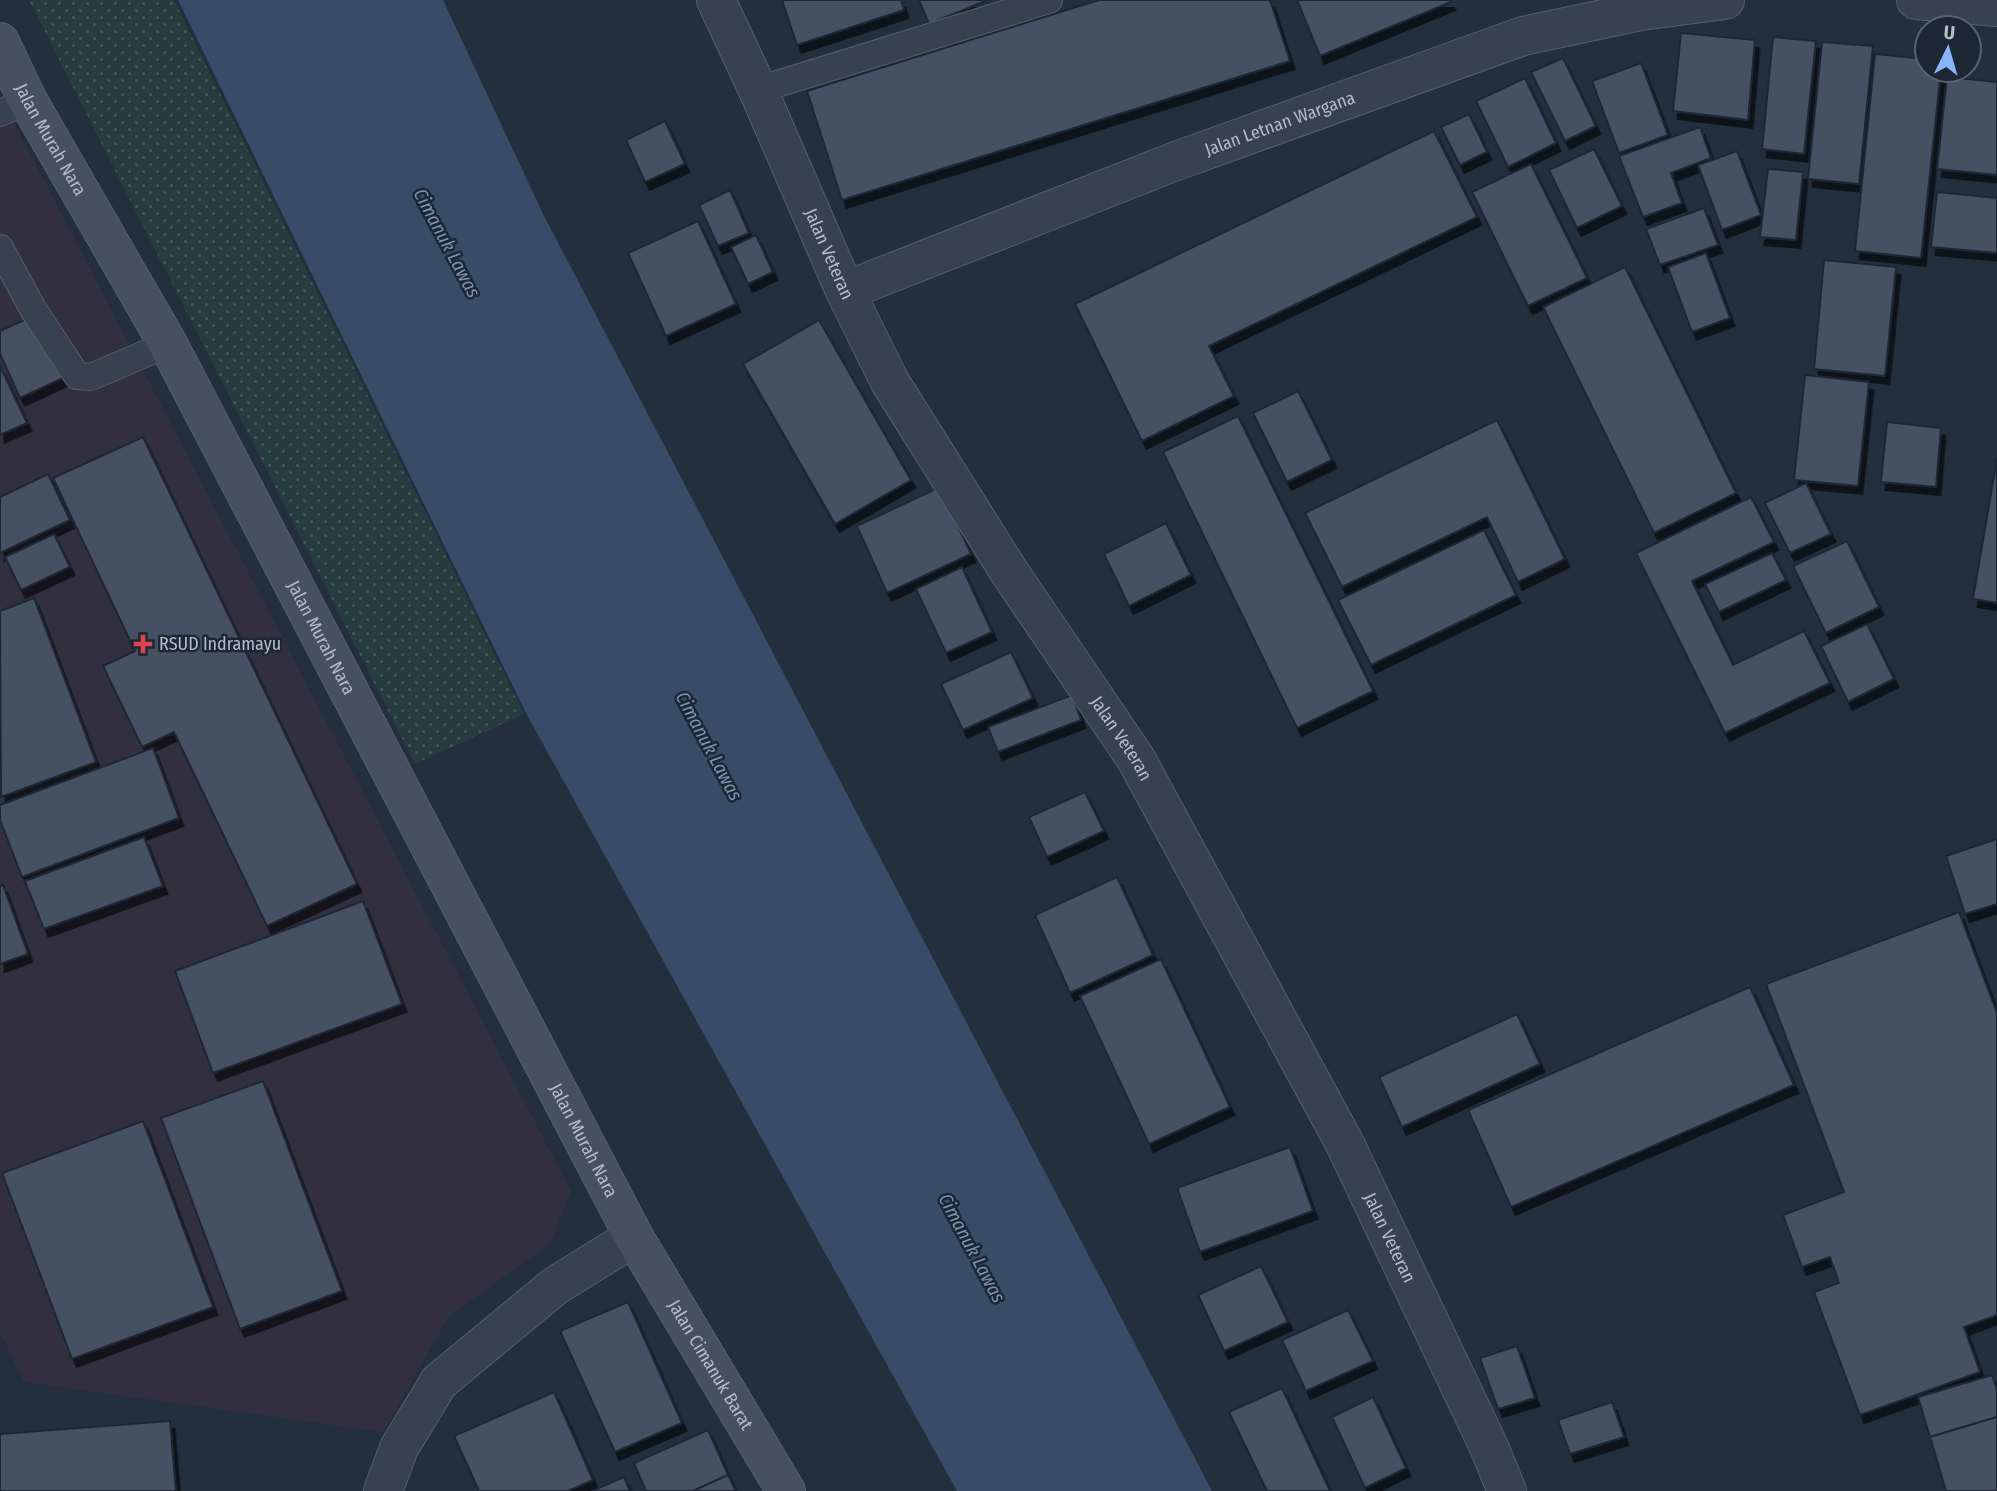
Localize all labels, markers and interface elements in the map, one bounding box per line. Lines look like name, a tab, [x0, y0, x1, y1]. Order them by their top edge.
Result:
north arrow	[1913, 14, 1983, 84]
text: U	[1943, 21, 1956, 45]
street label: Jalan Murah Nara	[10, 80, 91, 200]
street label: Jalan Letnan Wargana	[1202, 86, 1358, 161]
water label: Cimanuk Lawas	[409, 184, 485, 302]
street label: Jalan Veteran	[800, 205, 858, 303]
street label: Jalan Murah Nara	[282, 577, 360, 699]
place label: RSUD Indramayu	[159, 633, 281, 655]
marker: RSUD Indramayu	[133, 634, 153, 654]
water label: Cimanuk Lawas	[671, 687, 747, 805]
street label: Jalan Veteran	[1086, 692, 1157, 785]
street label: Jalan Murah Nara	[545, 1080, 622, 1201]
water label: Cimanuk Lawas	[934, 1189, 1010, 1307]
street label: Jalan Veteran	[1359, 1189, 1420, 1286]
street label: Jalan Cimanuk Barat	[663, 1296, 758, 1434]

